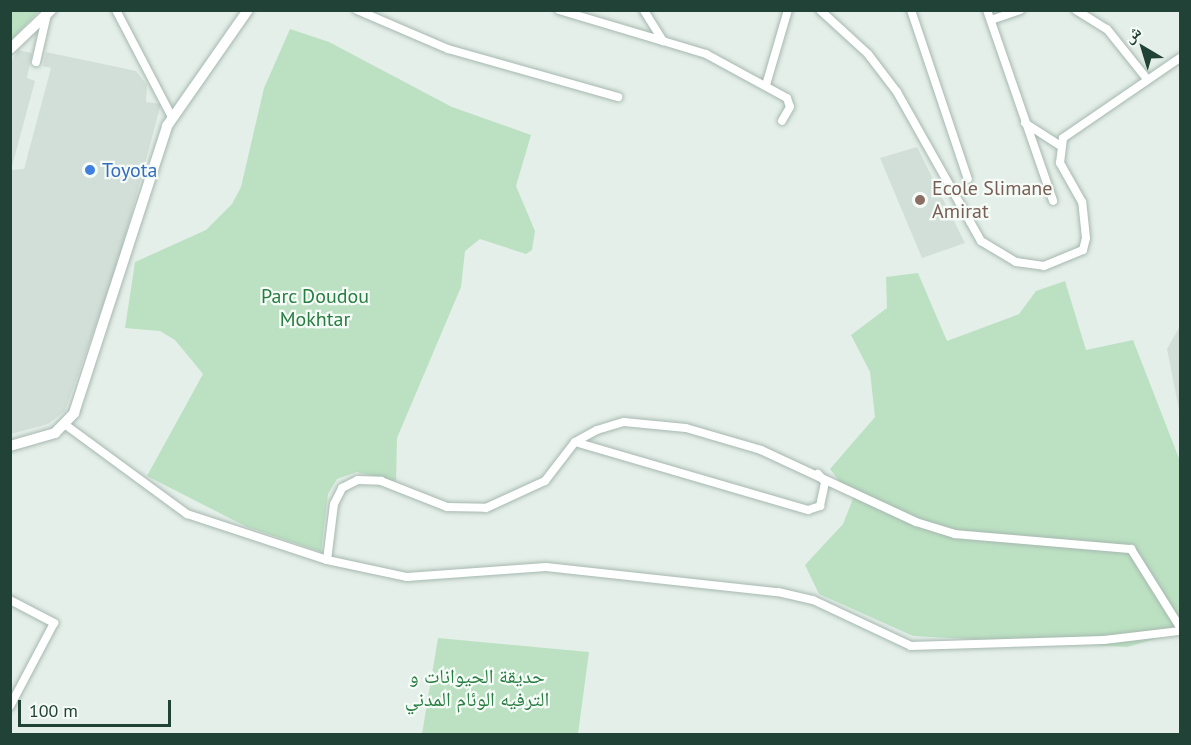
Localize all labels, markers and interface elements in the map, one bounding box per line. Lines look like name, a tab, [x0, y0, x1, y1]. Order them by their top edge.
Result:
north arrow	[1113, 18, 1173, 78]
text: ش	[1119, 21, 1145, 47]
place label: Toyota	[102, 158, 158, 182]
marker: Toyota	[83, 163, 97, 177]
place label: Ecole Slimane Amirat	[932, 176, 1052, 223]
marker: Ecole Slimane Amirat	[913, 193, 927, 207]
park label: Parc Doudou Mokhtar	[261, 284, 369, 331]
park label: حديقة الحيوانات و الترفيه الوئام المدني	[405, 665, 549, 712]
scale bar	[21, 688, 174, 726]
text: 100 m	[29, 699, 78, 722]

